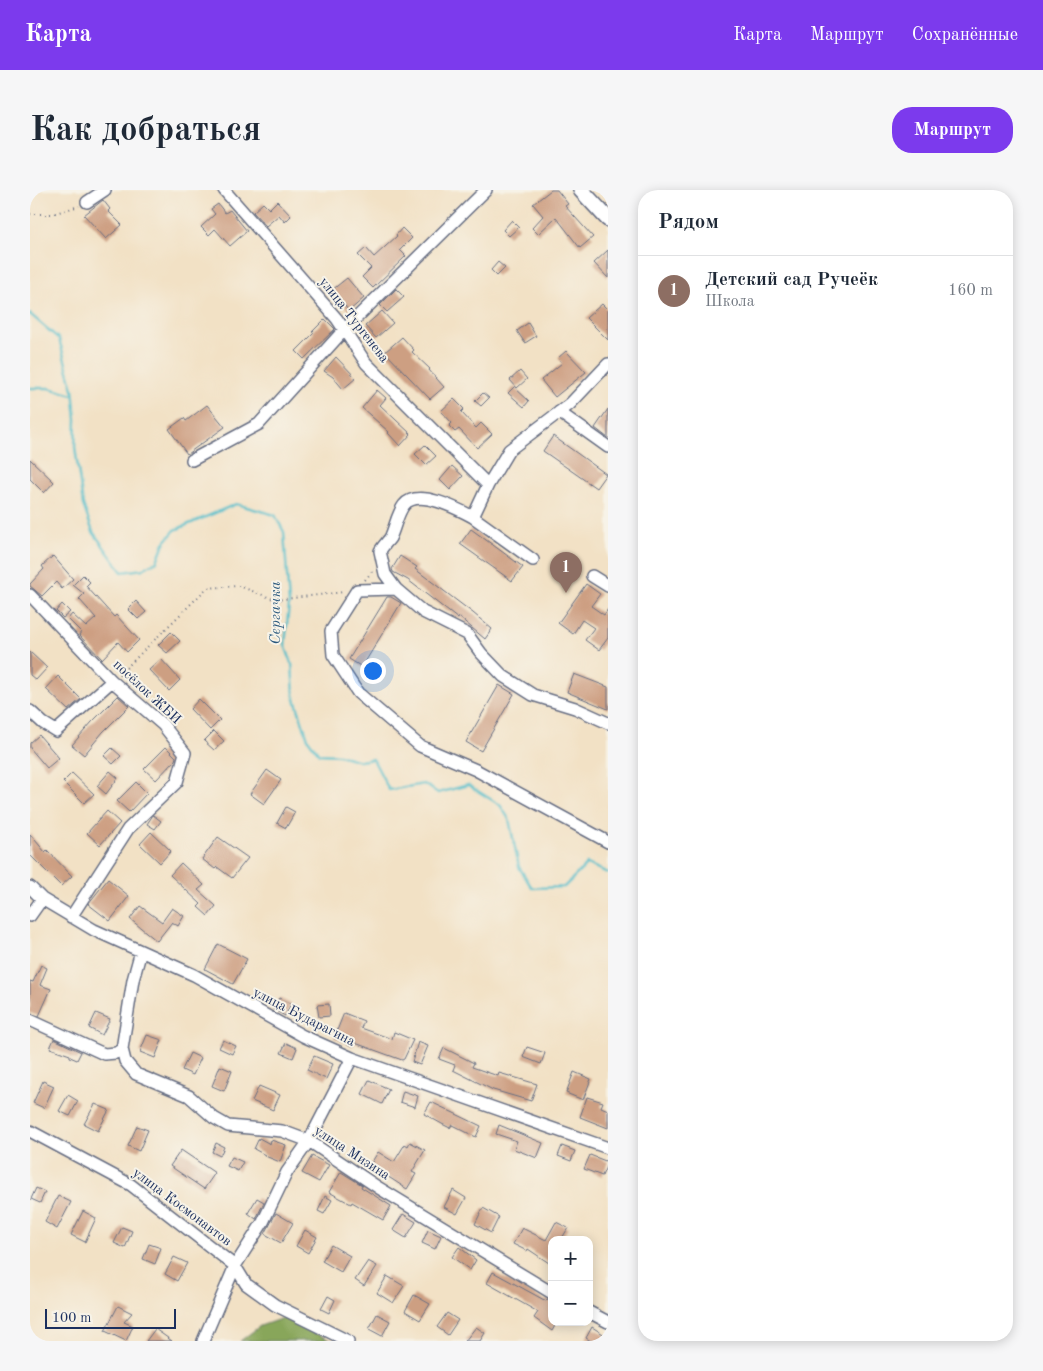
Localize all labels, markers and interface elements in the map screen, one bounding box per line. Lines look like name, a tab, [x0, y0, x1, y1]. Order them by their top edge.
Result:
text: Карта	[25, 23, 92, 47]
text: Карта	[733, 26, 782, 44]
text: Маршрут	[810, 26, 884, 44]
text: Сохранённые	[912, 26, 1018, 44]
button: Маршрут	[892, 107, 1013, 153]
text: Как добраться	[30, 113, 261, 148]
text: Рядом	[658, 212, 719, 233]
text: Детский сад Ручеёк	[705, 271, 878, 290]
street label: улица Тургенева	[316, 275, 392, 365]
text: 1	[669, 283, 679, 299]
text: 160 m	[948, 283, 993, 299]
text: Школа	[705, 294, 755, 310]
pin: 1	[550, 552, 582, 593]
water label: Сергачка	[269, 581, 284, 645]
street label: посёлок ЖБИ	[110, 657, 184, 727]
your location	[360, 658, 386, 684]
street label: улица Бударагина	[251, 985, 357, 1049]
street label: улица Мизина	[312, 1123, 392, 1183]
street label: улица Космонавтов	[130, 1165, 234, 1249]
map controls	[548, 1236, 593, 1326]
button: +	[548, 1236, 593, 1281]
button: −	[548, 1281, 593, 1326]
scale bar	[45, 1306, 176, 1329]
text: 100 m	[52, 1311, 91, 1325]

